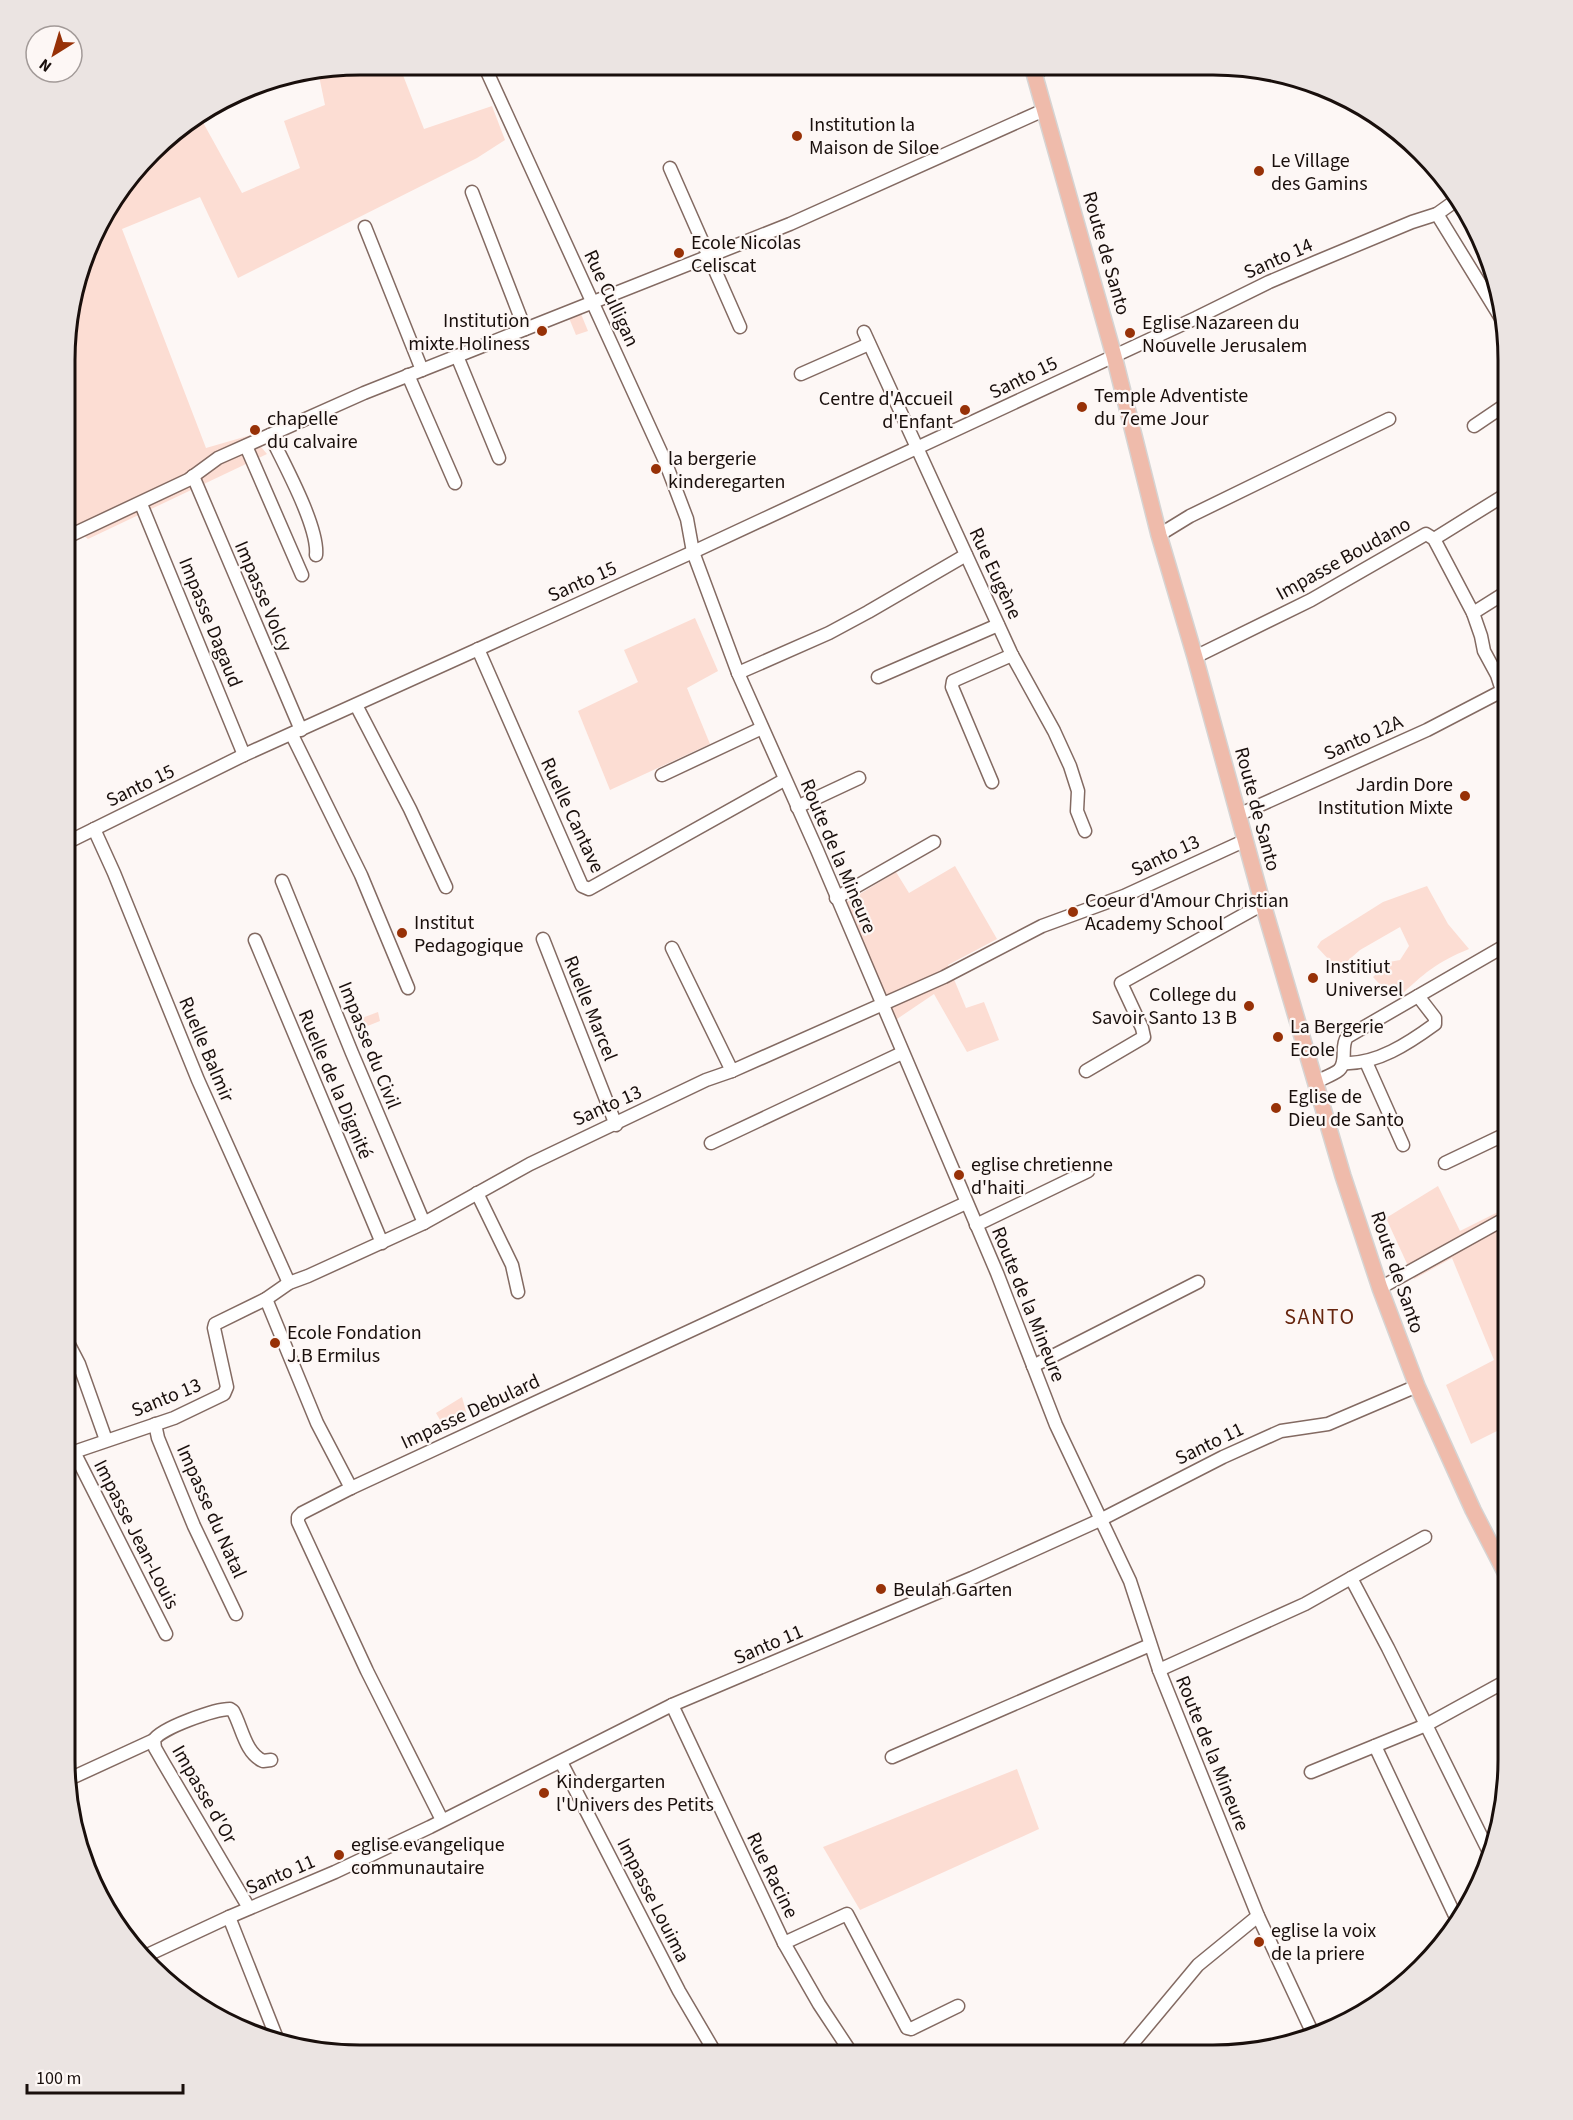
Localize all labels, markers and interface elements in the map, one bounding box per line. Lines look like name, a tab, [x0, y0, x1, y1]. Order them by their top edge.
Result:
north arrow	[24, 24, 84, 84]
text: N	[35, 53, 56, 77]
place label: Institution la Maison de Siloe	[809, 111, 939, 162]
marker: Institution la Maison de Siloe	[790, 129, 804, 143]
place label: Le Village des Gamins	[1271, 147, 1368, 198]
marker: Le Village des Gamins	[1252, 164, 1266, 178]
street label: Route de Santo	[1075, 188, 1137, 318]
place label: Ecole Nicolas Celiscat	[691, 229, 801, 280]
street label: Santo 14	[1239, 231, 1317, 287]
street label: Rue Culligan	[576, 245, 646, 352]
marker: Ecole Nicolas Celiscat	[672, 246, 686, 260]
place label: Institution mixte Holiness	[408, 307, 530, 358]
place label: Eglise Nazareen du Nouvelle Jerusalem	[1142, 309, 1307, 360]
marker: Institution mixte Holiness	[535, 324, 549, 338]
marker: Eglise Nazareen du Nouvelle Jerusalem	[1123, 326, 1137, 340]
street label: Santo 15	[985, 349, 1062, 406]
place label: Temple Adventiste du 7eme Jour	[1094, 382, 1248, 433]
place label: Centre d'Accueil d'Enfant	[819, 385, 953, 436]
marker: Temple Adventiste du 7eme Jour	[1075, 400, 1089, 414]
marker: Centre d'Accueil d'Enfant	[958, 403, 972, 417]
place label: chapelle du calvaire	[267, 405, 358, 456]
marker: chapelle du calvaire	[248, 423, 262, 437]
place label: la bergerie kinderegarten	[668, 445, 785, 496]
marker: la bergerie kinderegarten	[649, 462, 663, 476]
street label: Impasse Boudano	[1271, 510, 1416, 607]
street label: Rue Eugène	[962, 523, 1029, 624]
street label: Impasse Volcy	[227, 537, 299, 657]
street label: Impasse Dagaud	[171, 553, 249, 691]
street label: Santo 15	[543, 554, 621, 610]
street label: Santo 12A	[1319, 708, 1407, 768]
street label: Route de Santo	[1227, 744, 1287, 874]
street label: Ruelle Cantave	[533, 753, 611, 878]
street label: Santo 15	[102, 757, 179, 814]
place label: Jardin Dore Institution Mixte	[1318, 771, 1453, 822]
street label: Route de la Mineure	[793, 775, 883, 938]
marker: Jardin Dore Institution Mixte	[1458, 789, 1472, 803]
street label: Santo 13	[1126, 828, 1204, 884]
place label: Coeur d'Amour Christian Academy School	[1085, 887, 1289, 938]
marker: Coeur d'Amour Christian Academy School	[1066, 905, 1080, 919]
place label: Institut Pedagogique	[414, 909, 524, 960]
marker: Institut Pedagogique	[395, 926, 409, 940]
street label: Ruelle Marcel	[556, 951, 624, 1065]
place label: Institiut Universel	[1325, 953, 1403, 1004]
marker: Institiut Universel	[1306, 971, 1320, 985]
street label: Impasse du Civil	[331, 977, 407, 1113]
place label: College du Savoir Santo 13 B	[1092, 981, 1237, 1032]
street label: Ruelle Balmir	[171, 993, 241, 1106]
marker: College du Savoir Santo 13 B	[1242, 999, 1256, 1013]
street label: Ruelle de la Dignité	[291, 1005, 379, 1164]
place label: La Bergerie Ecole	[1290, 1013, 1384, 1064]
marker: La Bergerie Ecole	[1271, 1030, 1285, 1044]
street label: Santo 13	[568, 1078, 646, 1134]
place label: Eglise de Dieu de Santo	[1288, 1083, 1404, 1134]
marker: Eglise de Dieu de Santo	[1269, 1101, 1283, 1115]
place label: eglise chretienne d'haiti	[971, 1151, 1113, 1202]
marker: eglise chretienne d'haiti	[952, 1168, 966, 1182]
street label: Route de Santo	[1363, 1208, 1431, 1337]
street label: Route de la Mineure	[984, 1222, 1072, 1386]
district label: SANTO	[1284, 1301, 1356, 1333]
place label: Ecole Fondation J.B Ermilus	[287, 1319, 422, 1370]
marker: Ecole Fondation J.B Ermilus	[268, 1336, 282, 1350]
street label: Impasse Debulard	[396, 1367, 545, 1456]
street label: Santo 13	[127, 1371, 205, 1425]
street label: Santo 11	[1171, 1415, 1248, 1472]
street label: Impasse du Natal	[169, 1440, 253, 1583]
street label: Impasse Jean-Louis	[86, 1455, 186, 1614]
place label: Beulah Garten	[893, 1576, 1012, 1604]
marker: Beulah Garten	[874, 1582, 888, 1596]
street label: Santo 11	[729, 1618, 807, 1672]
street label: Route de la Mineure	[1168, 1671, 1256, 1835]
street label: Impasse d'Or	[165, 1740, 244, 1849]
place label: Kindergarten l'Univers des Petits	[556, 1768, 714, 1819]
marker: Kindergarten l'Univers des Petits	[537, 1786, 551, 1800]
street label: Rue Racine	[739, 1828, 805, 1923]
place label: eglise evangelique communautaire	[351, 1831, 505, 1882]
street label: Impasse Louima	[610, 1833, 697, 1967]
street label: Santo 11	[241, 1848, 319, 1902]
marker: eglise evangelique communautaire	[332, 1848, 346, 1862]
place label: eglise la voix de la priere	[1271, 1917, 1376, 1968]
marker: eglise la voix de la priere	[1252, 1935, 1266, 1949]
scale bar	[27, 2057, 183, 2095]
text: 100 m	[36, 2066, 81, 2091]

